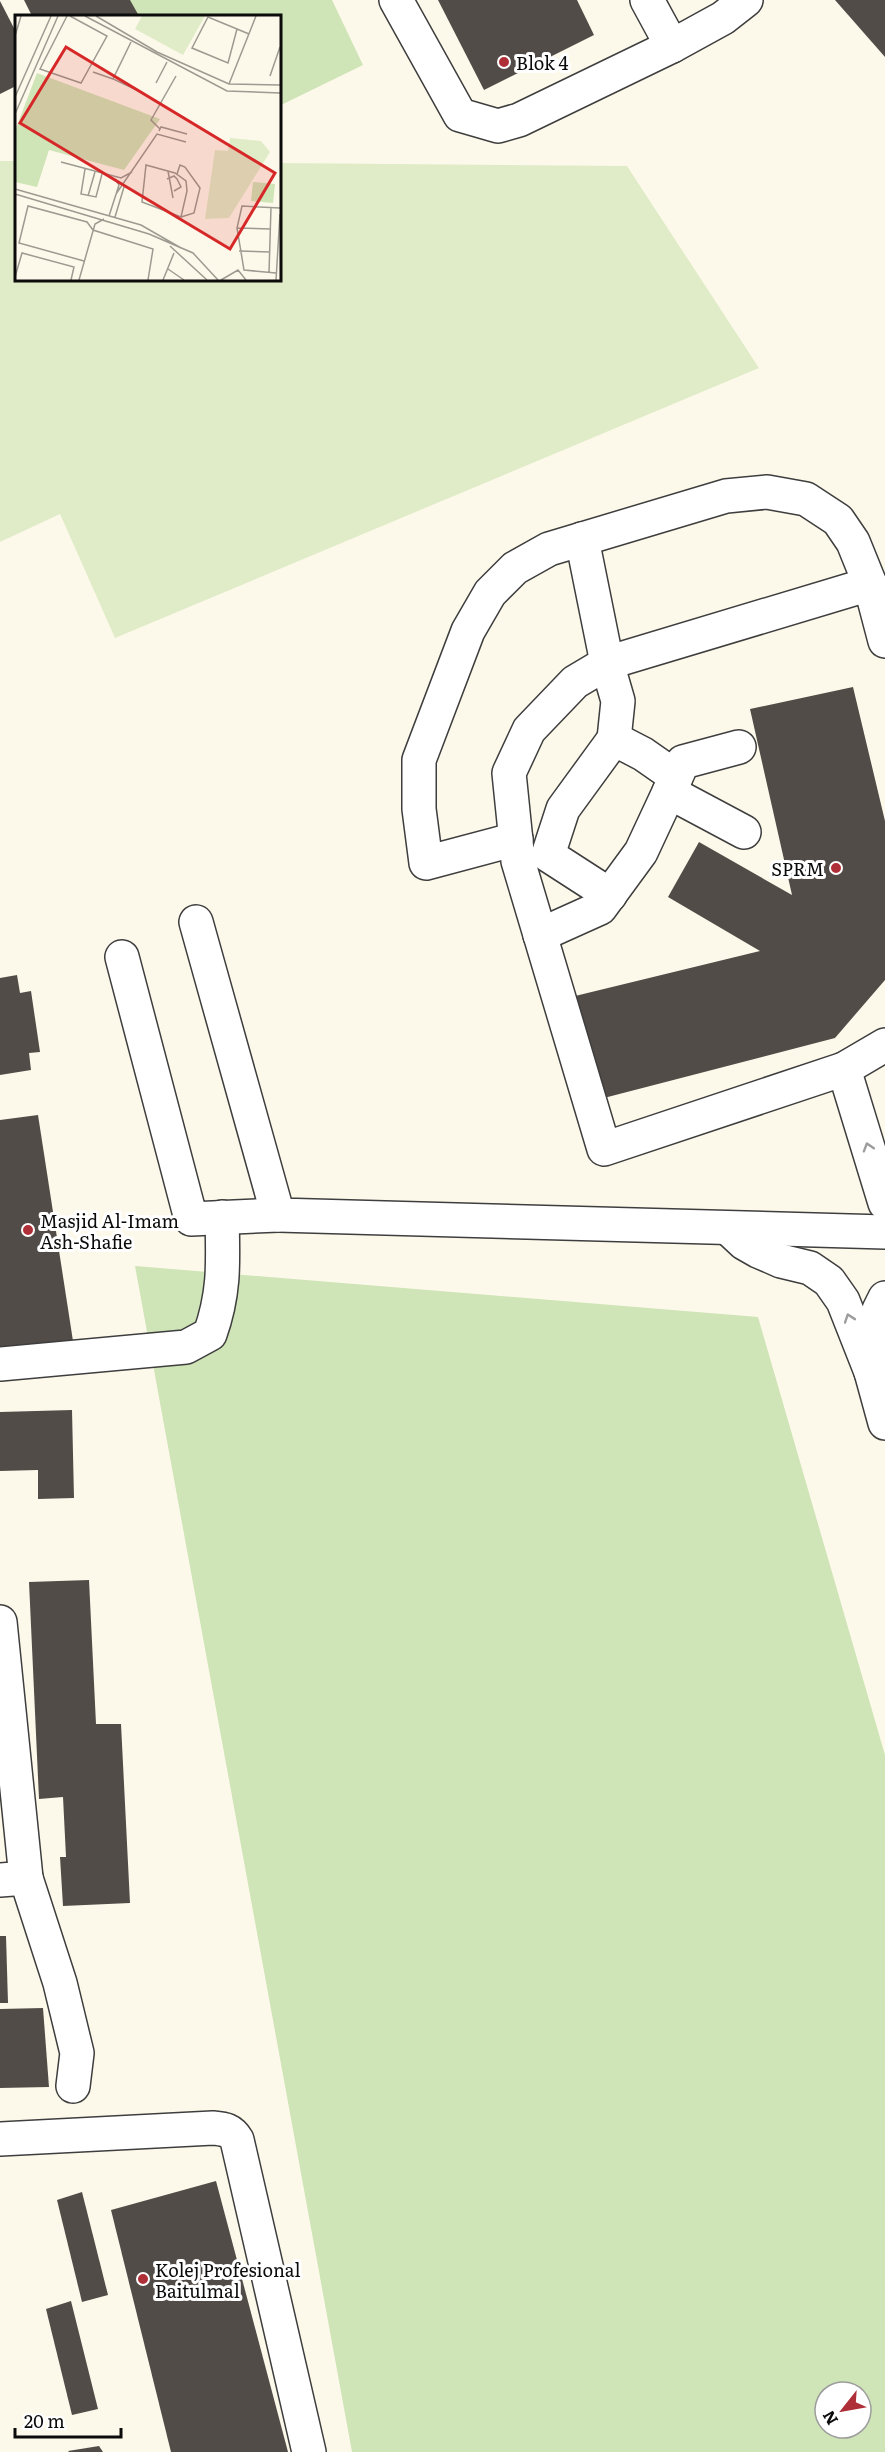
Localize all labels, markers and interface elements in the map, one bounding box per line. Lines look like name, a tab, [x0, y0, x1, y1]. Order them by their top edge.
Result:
inset map	[15, 15, 280, 280]
place label: Blok 4	[516, 49, 569, 76]
marker: Blok 4	[497, 55, 511, 69]
place label: SPRM	[771, 855, 824, 882]
marker: SPRM	[829, 861, 843, 875]
one-way arrow	[863, 1142, 875, 1153]
place label: Masjid Al-Imam Ash-Shafie	[40, 1207, 179, 1255]
marker: Masjid Al-Imam Ash-Shafie	[21, 1223, 35, 1237]
one-way arrow	[844, 1313, 857, 1324]
place label: Kolej Profesional Baitulmal	[155, 2256, 301, 2304]
marker: Kolej Profesional Baitulmal	[136, 2272, 150, 2286]
north arrow	[813, 2380, 873, 2440]
scale bar	[15, 2401, 122, 2439]
text: N	[816, 2406, 843, 2430]
text: 20 m	[24, 2407, 65, 2434]

